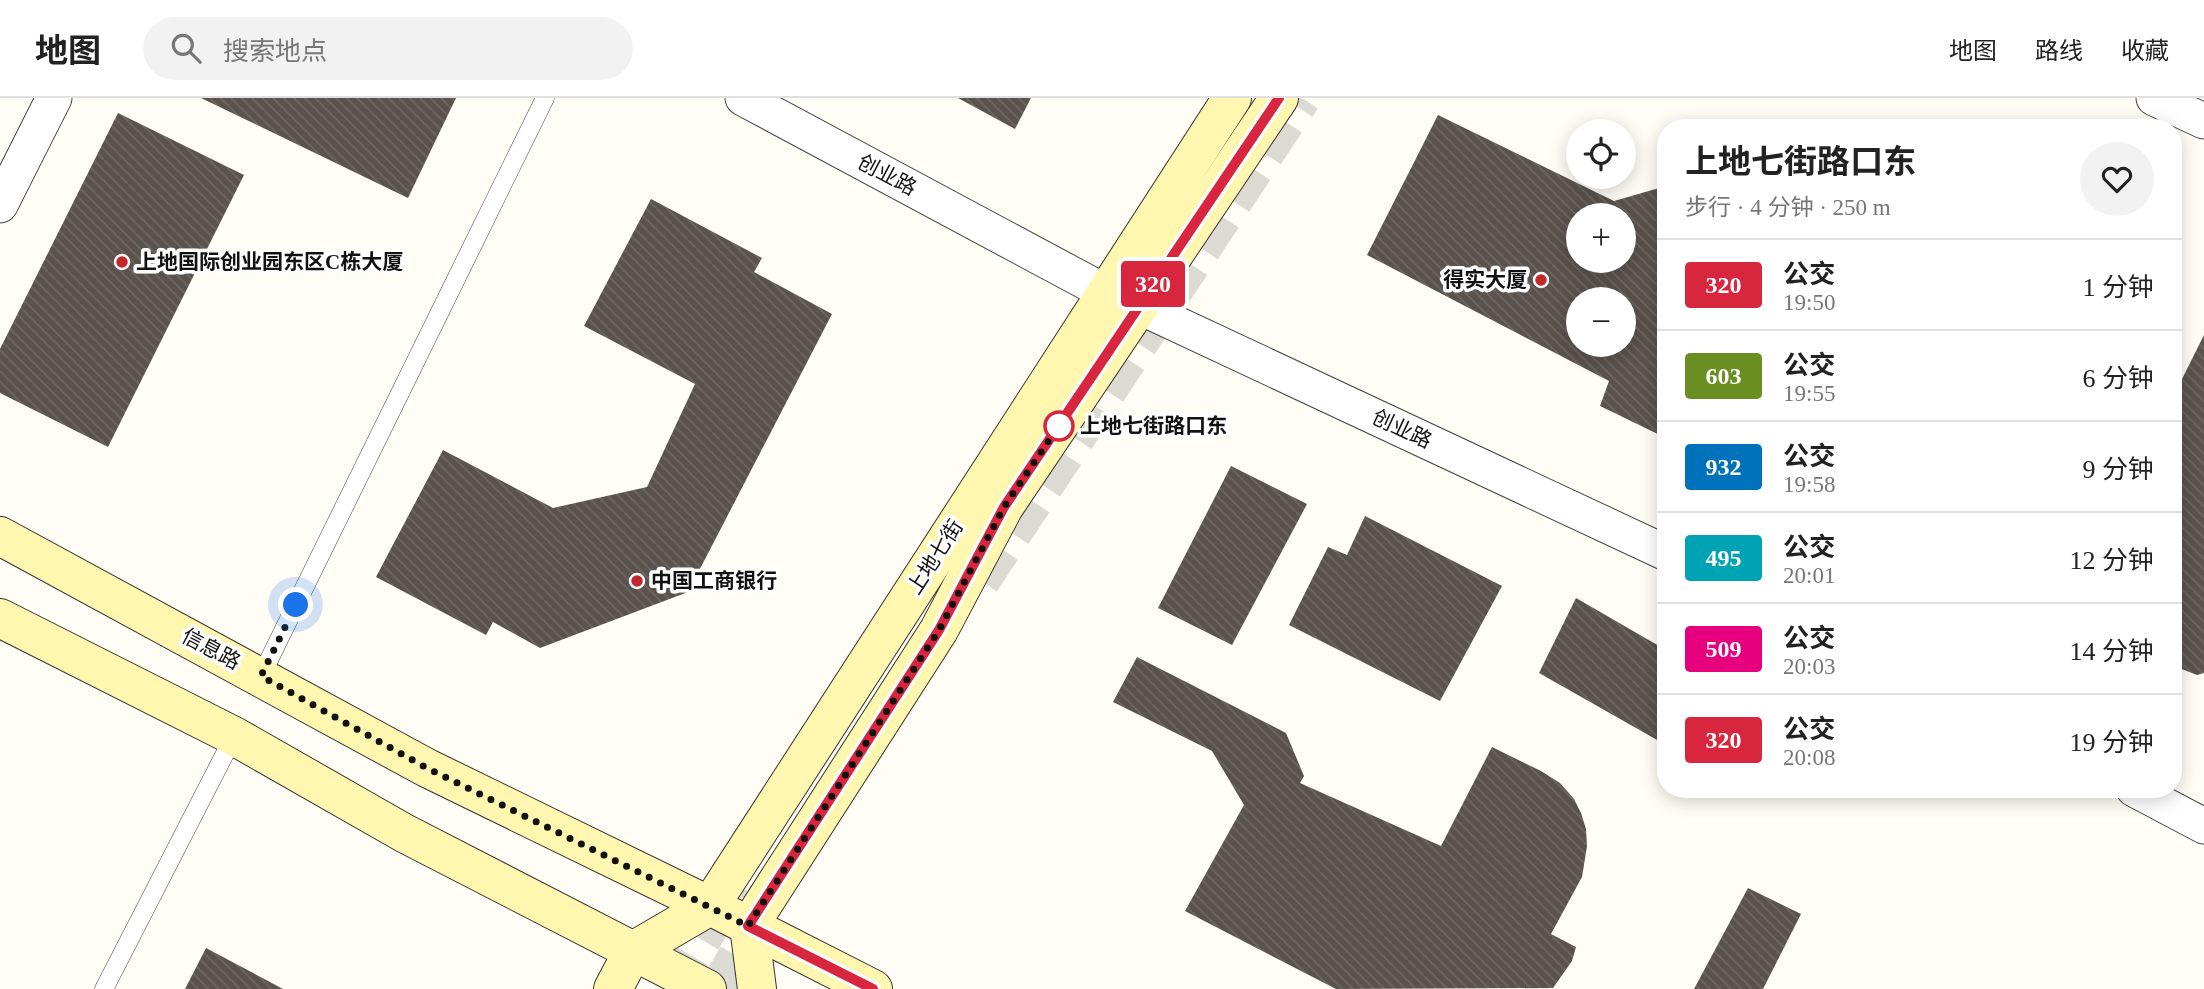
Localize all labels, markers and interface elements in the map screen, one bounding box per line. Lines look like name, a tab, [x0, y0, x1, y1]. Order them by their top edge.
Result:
search box	[143, 17, 633, 80]
icon: search	[167, 29, 205, 67]
text: 地图	[35, 33, 101, 69]
text: 搜索地点	[223, 37, 327, 66]
text: 地图	[1949, 38, 1997, 64]
text: 路线	[2035, 38, 2083, 64]
text: 收藏	[2121, 38, 2169, 64]
map controls	[1566, 119, 1636, 357]
button: locate	[1566, 119, 1636, 189]
button: heart	[2080, 142, 2154, 216]
text: 上地七街路口东	[1685, 144, 1916, 180]
street label: 创业路	[854, 150, 920, 200]
text: 步行 · 4 分钟 · 250 m	[1685, 195, 1891, 220]
button: +	[1566, 203, 1636, 273]
place label: 上地国际创业园东区C栋大厦	[136, 250, 403, 274]
marker: 上地国际创业园东区C栋大厦	[114, 254, 130, 270]
text: 公交	[1783, 260, 1835, 289]
line badge: 320	[1113, 261, 1193, 307]
place label: 得实大厦	[1443, 268, 1527, 292]
text: 320	[1135, 271, 1171, 297]
marker: 得实大厦	[1533, 272, 1549, 288]
text: 320	[1706, 272, 1742, 298]
text: 1 分钟	[2082, 273, 2154, 302]
button: −	[1566, 287, 1636, 357]
text: 19:50	[1783, 290, 1835, 315]
text: 公交	[1783, 351, 1835, 380]
text: 603	[1706, 363, 1742, 389]
text: 6 分钟	[2082, 364, 2154, 393]
text: 19:55	[1783, 381, 1835, 406]
street label: 创业路	[1368, 405, 1436, 453]
marker: 上地七街路口东	[1044, 411, 1074, 441]
place label: 上地七街路口东	[1080, 414, 1227, 438]
text: 公交	[1783, 442, 1835, 471]
text: 932	[1706, 454, 1742, 480]
text: 9 分钟	[2082, 455, 2154, 484]
text: 19:58	[1783, 472, 1835, 497]
street label: 上地七街	[902, 515, 968, 599]
text: 公交	[1783, 533, 1835, 562]
text: 495	[1706, 545, 1742, 571]
text: 12 分钟	[2069, 546, 2154, 575]
text: 20:01	[1783, 563, 1835, 588]
place label: 中国工商银行	[651, 569, 777, 593]
marker: 中国工商银行	[629, 573, 645, 589]
your location	[278, 587, 313, 622]
street label: 信息路	[178, 624, 244, 674]
text: 公交	[1783, 624, 1835, 653]
text: 509	[1706, 636, 1742, 662]
text: 14 分钟	[2069, 637, 2154, 666]
text: 20:03	[1783, 654, 1835, 679]
text: 公交	[1783, 715, 1835, 744]
text: 320	[1706, 727, 1742, 753]
text: 19 分钟	[2069, 728, 2154, 757]
text: 20:08	[1783, 745, 1835, 770]

